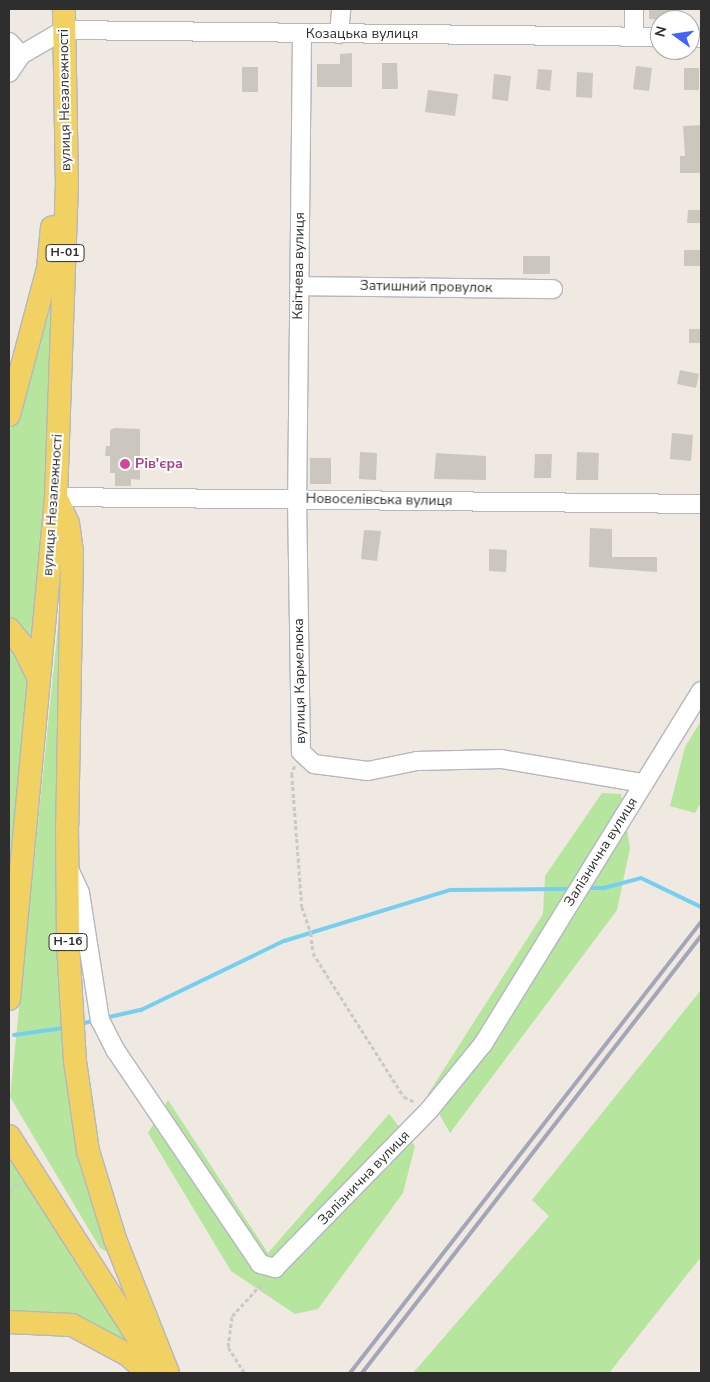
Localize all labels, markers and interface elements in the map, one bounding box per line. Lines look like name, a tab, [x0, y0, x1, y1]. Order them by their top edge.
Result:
north arrow	[650, 10, 700, 60]
text: N	[650, 24, 671, 39]
street label: Козацька вулиця	[306, 26, 418, 42]
street label: вулиця Незалежності	[55, 29, 75, 171]
street label: Квітнева вулиця	[290, 212, 308, 320]
road number: Н-01	[45, 244, 85, 262]
street label: Затишний провулок	[360, 277, 492, 297]
street label: вулиця Незалежності	[40, 434, 66, 576]
place label: Рів'єра	[135, 456, 183, 472]
marker: Рів'єра	[119, 458, 131, 470]
street label: Новоселівська вулиця	[305, 490, 453, 510]
street label: вулиця Кармелюка	[291, 618, 309, 744]
street label: Залізнична вулиця	[561, 795, 641, 909]
road number: Н-16	[48, 932, 88, 952]
street label: Залізнична вулиця	[315, 1127, 413, 1229]

